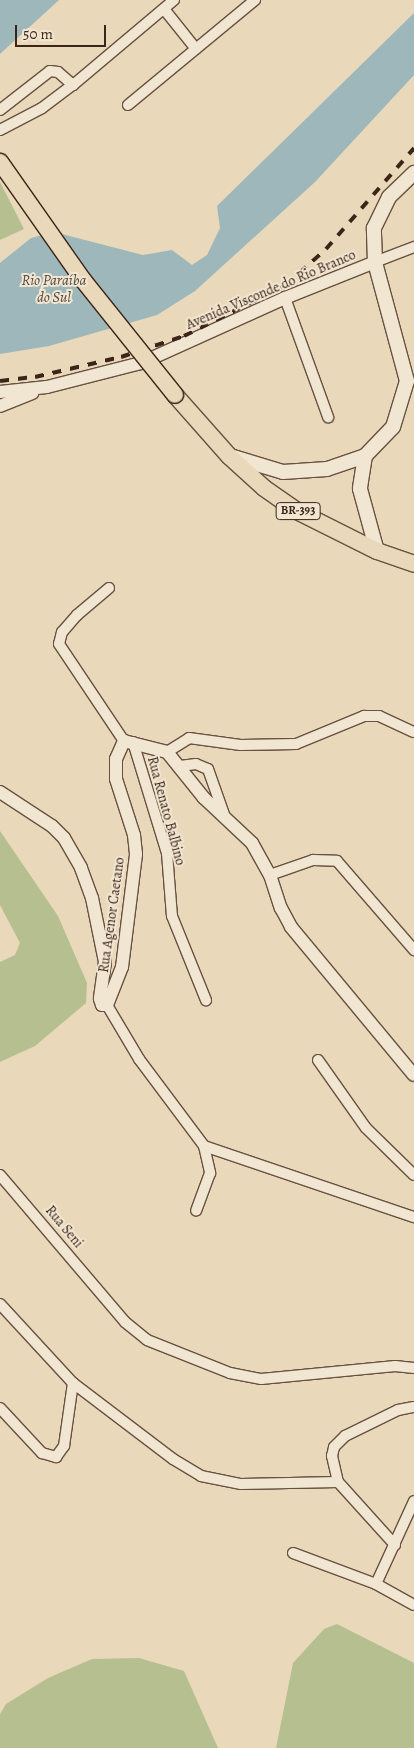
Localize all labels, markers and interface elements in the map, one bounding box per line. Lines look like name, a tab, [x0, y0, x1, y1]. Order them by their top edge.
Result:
scale bar	[18, 15, 109, 47]
text: 50 m	[23, 24, 53, 44]
street label: Avenida Visconde do Rio Branco	[184, 247, 358, 333]
water label: Rio Paraíba do Sul	[22, 271, 86, 306]
road number: BR-393	[276, 502, 320, 520]
street label: Rua Renato Balbino	[143, 755, 189, 867]
street label: Rua Agenor Caetano	[96, 856, 128, 974]
street label: Rua Seni	[41, 1202, 87, 1252]

